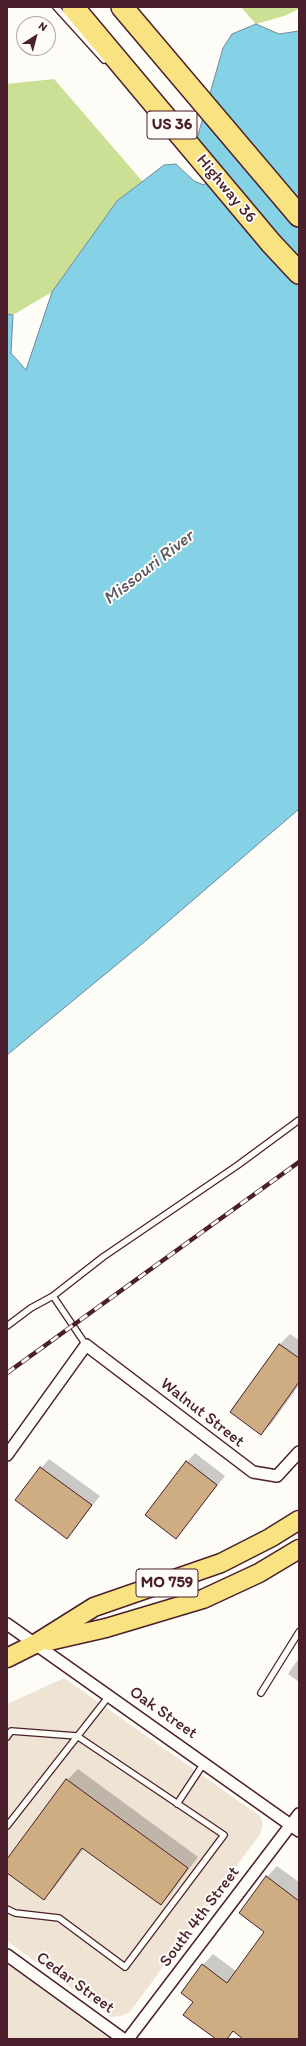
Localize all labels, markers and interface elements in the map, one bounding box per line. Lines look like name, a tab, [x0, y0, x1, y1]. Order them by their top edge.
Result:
north arrow	[16, 16, 56, 56]
text: N	[36, 19, 50, 34]
road number: US 36	[147, 111, 197, 139]
street label: Highway 36	[191, 150, 261, 228]
water label: Missouri River	[99, 526, 199, 610]
street label: Walnut Street	[156, 1374, 248, 1452]
road number: MO 759	[136, 1569, 198, 1597]
street label: Oak Street	[125, 1682, 201, 1744]
street label: South 4th Street	[156, 1863, 244, 1971]
street label: Cedar Street	[32, 1948, 118, 2018]

